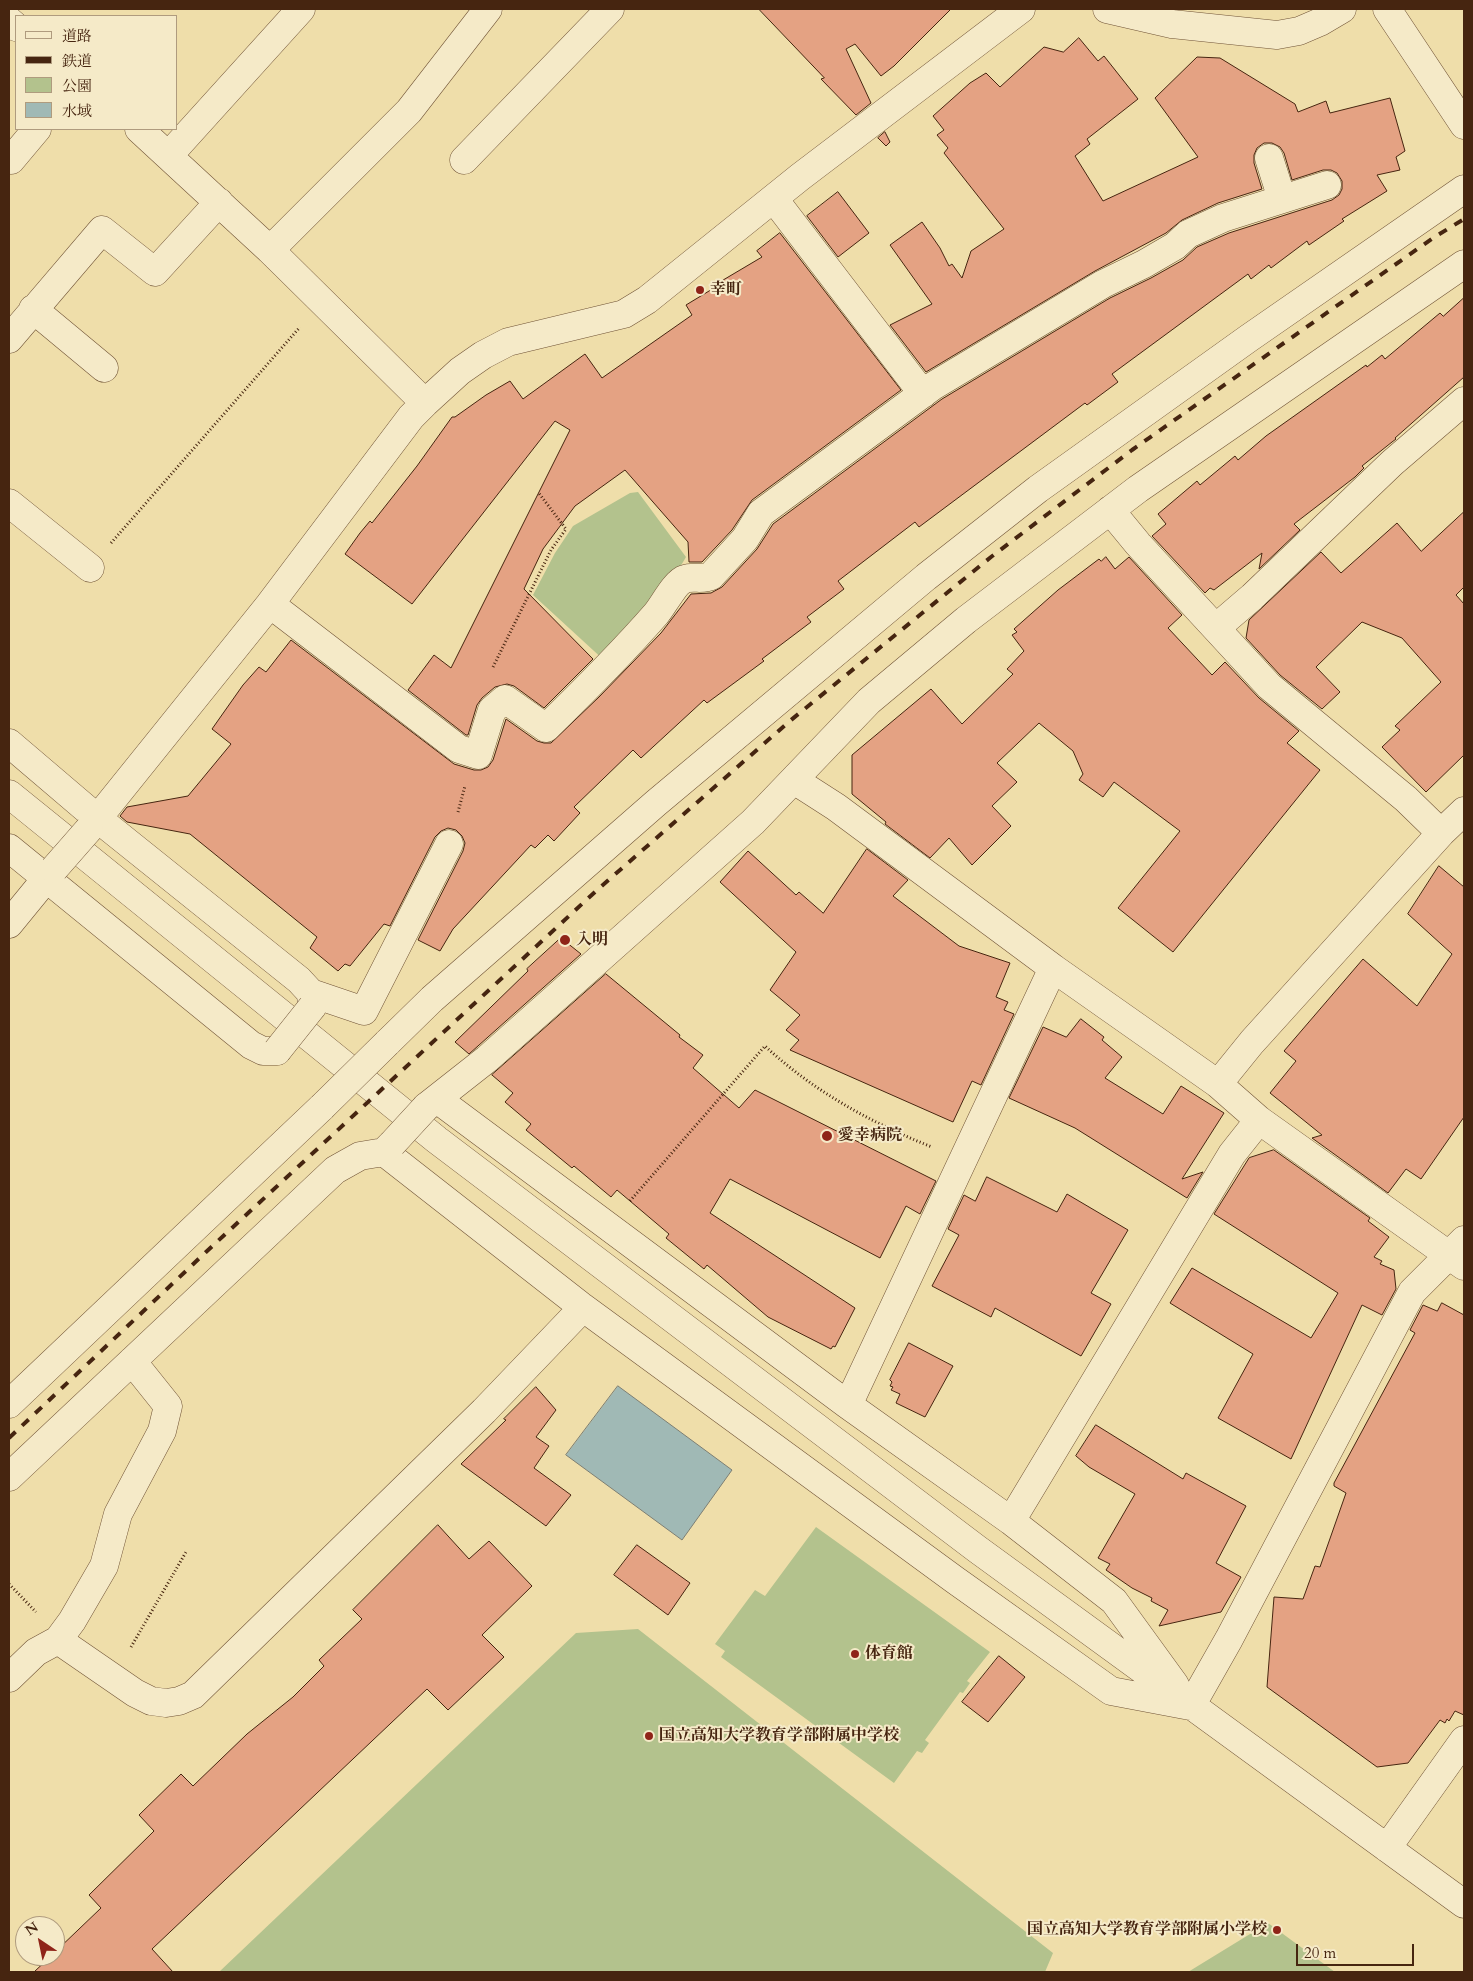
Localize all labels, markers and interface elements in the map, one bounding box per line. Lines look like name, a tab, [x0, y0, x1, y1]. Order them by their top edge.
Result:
legend	[15, 15, 178, 130]
text: 道路	[62, 26, 92, 46]
text: 鉄道	[62, 51, 92, 71]
text: 公園	[62, 76, 92, 96]
text: 水域	[62, 101, 92, 121]
place label: 幸町	[710, 280, 742, 300]
marker: 幸町	[694, 284, 706, 296]
place label: 入明	[576, 930, 608, 950]
marker: 入明	[558, 933, 572, 947]
place label: 愛幸病院	[838, 1126, 902, 1146]
marker: 愛幸病院	[820, 1129, 834, 1143]
place label: 体育館	[865, 1644, 913, 1664]
marker: 体育館	[849, 1648, 861, 1660]
place label: 国立高知大学教育学部附属中学校	[659, 1726, 899, 1746]
marker: 国立高知大学教育学部附属中学校	[643, 1730, 655, 1742]
north arrow	[15, 1916, 65, 1966]
text: N	[22, 1918, 42, 1940]
place label: 国立高知大学教育学部附属小学校	[1027, 1920, 1267, 1940]
marker: 国立高知大学教育学部附属小学校	[1271, 1924, 1283, 1936]
scale bar	[1298, 1934, 1416, 1966]
text: 20 m	[1304, 1943, 1336, 1963]

